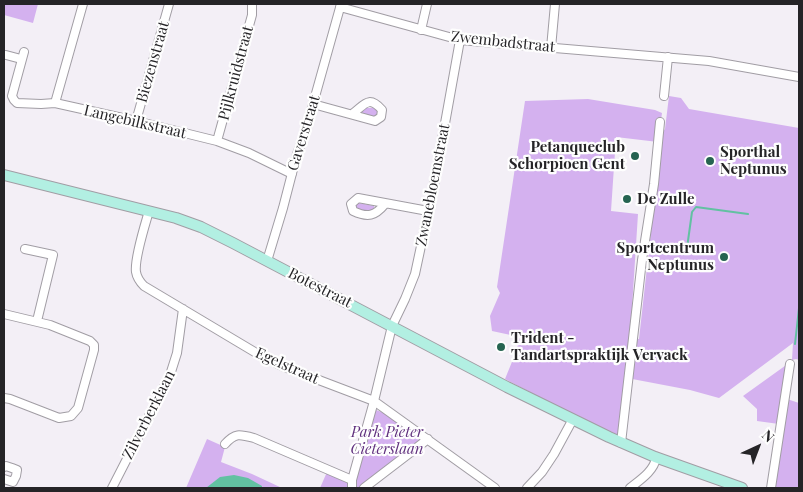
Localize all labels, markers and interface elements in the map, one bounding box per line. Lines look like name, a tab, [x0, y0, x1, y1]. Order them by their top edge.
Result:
street label: Biezenstraat	[133, 19, 173, 105]
street label: Pijlkruidstraat	[215, 24, 257, 122]
street label: Zwembadstraat	[450, 28, 556, 56]
street label: Gaverstraat	[284, 93, 324, 173]
street label: Langebilkstraat	[82, 101, 188, 143]
street label: Zwanebloemstraat	[412, 122, 454, 248]
place label: Petanqueclub Schorpioen Gent	[509, 138, 625, 173]
place label: Sporthal Neptunus	[720, 143, 787, 178]
marker: Petanqueclub Schorpioen Gent	[629, 150, 641, 162]
marker: Sporthal Neptunus	[704, 155, 716, 167]
place label: De Zulle	[637, 190, 695, 208]
marker: De Zulle	[621, 193, 633, 205]
place label: Sportcentrum Neptunus	[616, 239, 714, 274]
marker: Sportcentrum Neptunus	[718, 251, 730, 263]
street label: Botestraat	[285, 264, 355, 312]
place label: Trident - Tandartspraktijk Vervack	[511, 329, 688, 364]
marker: Trident - Tandartspraktijk Vervack	[495, 341, 507, 353]
street label: Egelstraat	[252, 344, 322, 388]
street label: Zilverberklaan	[119, 368, 179, 462]
north arrow	[733, 422, 783, 472]
park label: Park Pieter Cieterslaan	[350, 423, 424, 458]
text: N	[758, 425, 779, 446]

